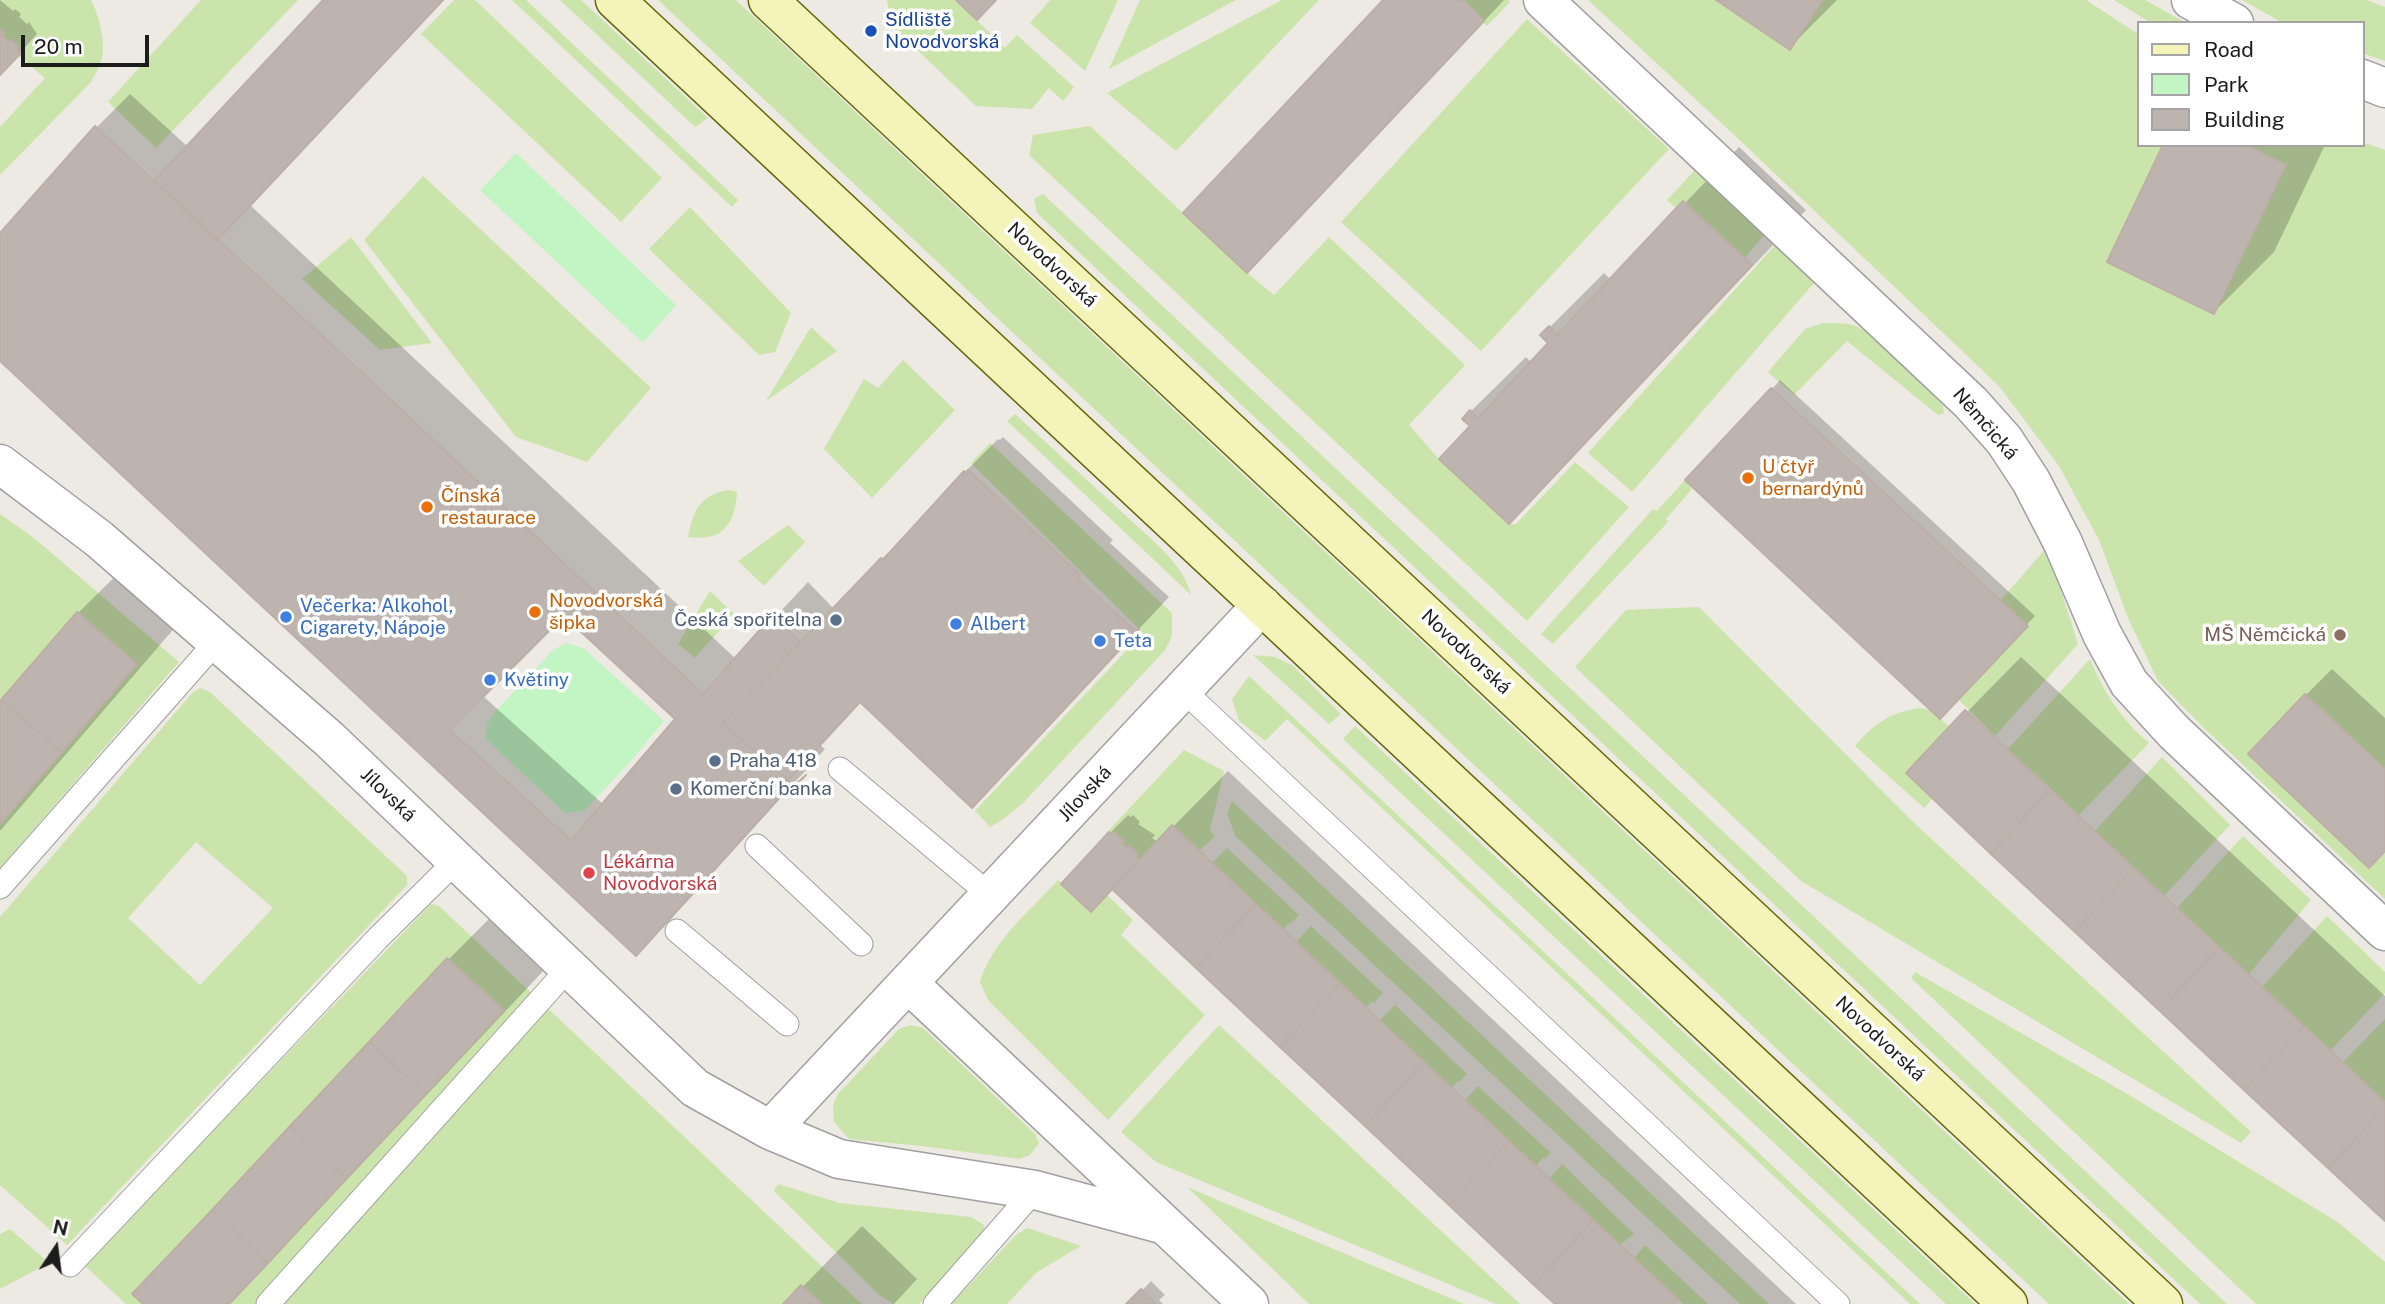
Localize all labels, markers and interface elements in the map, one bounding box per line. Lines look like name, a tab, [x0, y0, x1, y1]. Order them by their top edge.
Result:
place label: Sídliště Novodvorská	[885, 9, 999, 53]
scale bar	[24, 21, 152, 65]
legend	[2136, 21, 2364, 147]
marker: Sídliště Novodvorská	[863, 23, 879, 39]
text: 20 m	[34, 34, 83, 59]
text: Road	[2204, 37, 2254, 62]
text: Park	[2204, 72, 2249, 97]
text: Building	[2204, 107, 2285, 132]
street label: Novodvorská	[1002, 218, 1102, 312]
street label: Němčická	[1948, 384, 2022, 464]
place label: U čtyř bernardýnů	[1762, 456, 1864, 500]
marker: U čtyř bernardýnů	[1740, 470, 1756, 486]
place label: Čínská restaurace	[441, 485, 536, 529]
marker: Čínská restaurace	[419, 499, 435, 515]
place label: Novodvorská šipka	[549, 590, 663, 634]
place label: Večerka: Alkohol, Cigarety, Nápoje	[300, 595, 453, 639]
marker: Novodvorská šipka	[527, 604, 543, 620]
street label: Novodvorská	[1416, 605, 1516, 699]
marker: Večerka: Alkohol, Cigarety, Nápoje	[278, 609, 294, 625]
place label: Česká spořitelna	[674, 609, 822, 631]
marker: Česká spořitelna	[828, 612, 844, 628]
place label: Albert	[970, 613, 1026, 635]
marker: Albert	[948, 616, 964, 632]
place label: MŠ Němčická	[2204, 624, 2326, 646]
marker: MŠ Němčická	[2332, 627, 2348, 643]
place label: Teta	[1114, 630, 1152, 652]
marker: Teta	[1092, 633, 1108, 649]
place label: Květiny	[504, 669, 569, 691]
marker: Květiny	[482, 672, 498, 688]
place label: Praha 418	[729, 750, 817, 772]
marker: Praha 418	[707, 753, 723, 769]
street label: Jílovská	[1054, 761, 1116, 827]
street label: Jílovská	[356, 763, 420, 827]
place label: Komerční banka	[690, 778, 832, 800]
marker: Komerční banka	[668, 781, 684, 797]
place label: Lékárna Novodvorská	[603, 851, 717, 895]
marker: Lékárna Novodvorská	[581, 865, 597, 881]
street label: Novodvorská	[1830, 992, 1930, 1086]
north arrow	[21, 1213, 91, 1283]
text: N	[51, 1215, 70, 1240]

